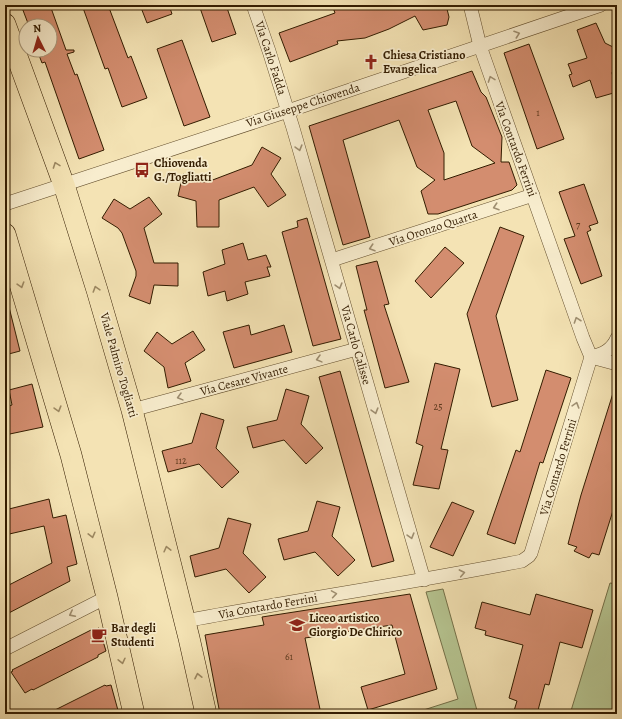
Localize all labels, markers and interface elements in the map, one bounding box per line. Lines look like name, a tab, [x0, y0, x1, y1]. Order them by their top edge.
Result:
north arrow	[18, 18, 58, 58]
street label: Via Carlo Fadda	[251, 18, 291, 97]
text: N	[33, 21, 42, 36]
one-way arrow	[513, 30, 520, 39]
place label: Chiesa Cristiano Evangelica	[383, 47, 466, 77]
church icon: Chiesa Cristiano Evangelica	[362, 53, 380, 71]
one-way arrow	[488, 76, 496, 83]
street label: Via Giuseppe Chiovenda	[243, 79, 362, 131]
street label: Via Contardo Ferrini	[491, 98, 541, 199]
house number: 1	[536, 106, 540, 119]
one-way arrow	[294, 144, 303, 151]
place label: Chiovenda G./Togliatti	[154, 155, 212, 185]
bus stop icon: Chiovenda G./Togliatti	[133, 161, 151, 179]
one-way arrow	[53, 162, 61, 169]
one-way arrow	[493, 202, 500, 211]
street label: Via Oronzo Quarta	[386, 206, 480, 250]
house number: 7	[576, 218, 581, 231]
one-way arrow	[369, 243, 376, 251]
one-way arrow	[16, 281, 25, 288]
one-way arrow	[334, 283, 343, 290]
one-way arrow	[92, 286, 101, 293]
street label: Via Carlo Calisse	[337, 303, 375, 386]
street label: Viale Palmiro Togliatti	[96, 310, 142, 419]
one-way arrow	[573, 317, 582, 324]
one-way arrow	[316, 355, 322, 363]
street label: Via Cesare Vivante	[197, 361, 290, 400]
one-way arrow	[177, 393, 183, 401]
house number: 25	[433, 400, 443, 413]
one-way arrow	[571, 402, 580, 409]
one-way arrow	[53, 406, 62, 413]
one-way arrow	[370, 408, 379, 415]
street label: Via Contardo Ferrini	[535, 417, 580, 518]
house number: 112	[175, 454, 187, 467]
one-way arrow	[87, 532, 95, 538]
one-way arrow	[406, 532, 415, 539]
one-way arrow	[164, 546, 172, 553]
one-way arrow	[459, 569, 465, 577]
street label: Via Contardo Ferrini	[216, 589, 319, 623]
one-way arrow	[331, 591, 337, 599]
one-way arrow	[69, 609, 77, 617]
place label: Liceo artistico Giorgio De Chirico	[309, 610, 402, 640]
school or university icon: Liceo artistico Giorgio De Chirico	[288, 616, 306, 634]
place label: Bar degli Studenti	[111, 620, 156, 650]
cafe icon: Bar degli Studenti	[90, 626, 108, 644]
house number: 61	[285, 650, 294, 663]
one-way arrow	[117, 658, 125, 665]
one-way arrow	[194, 673, 202, 679]

